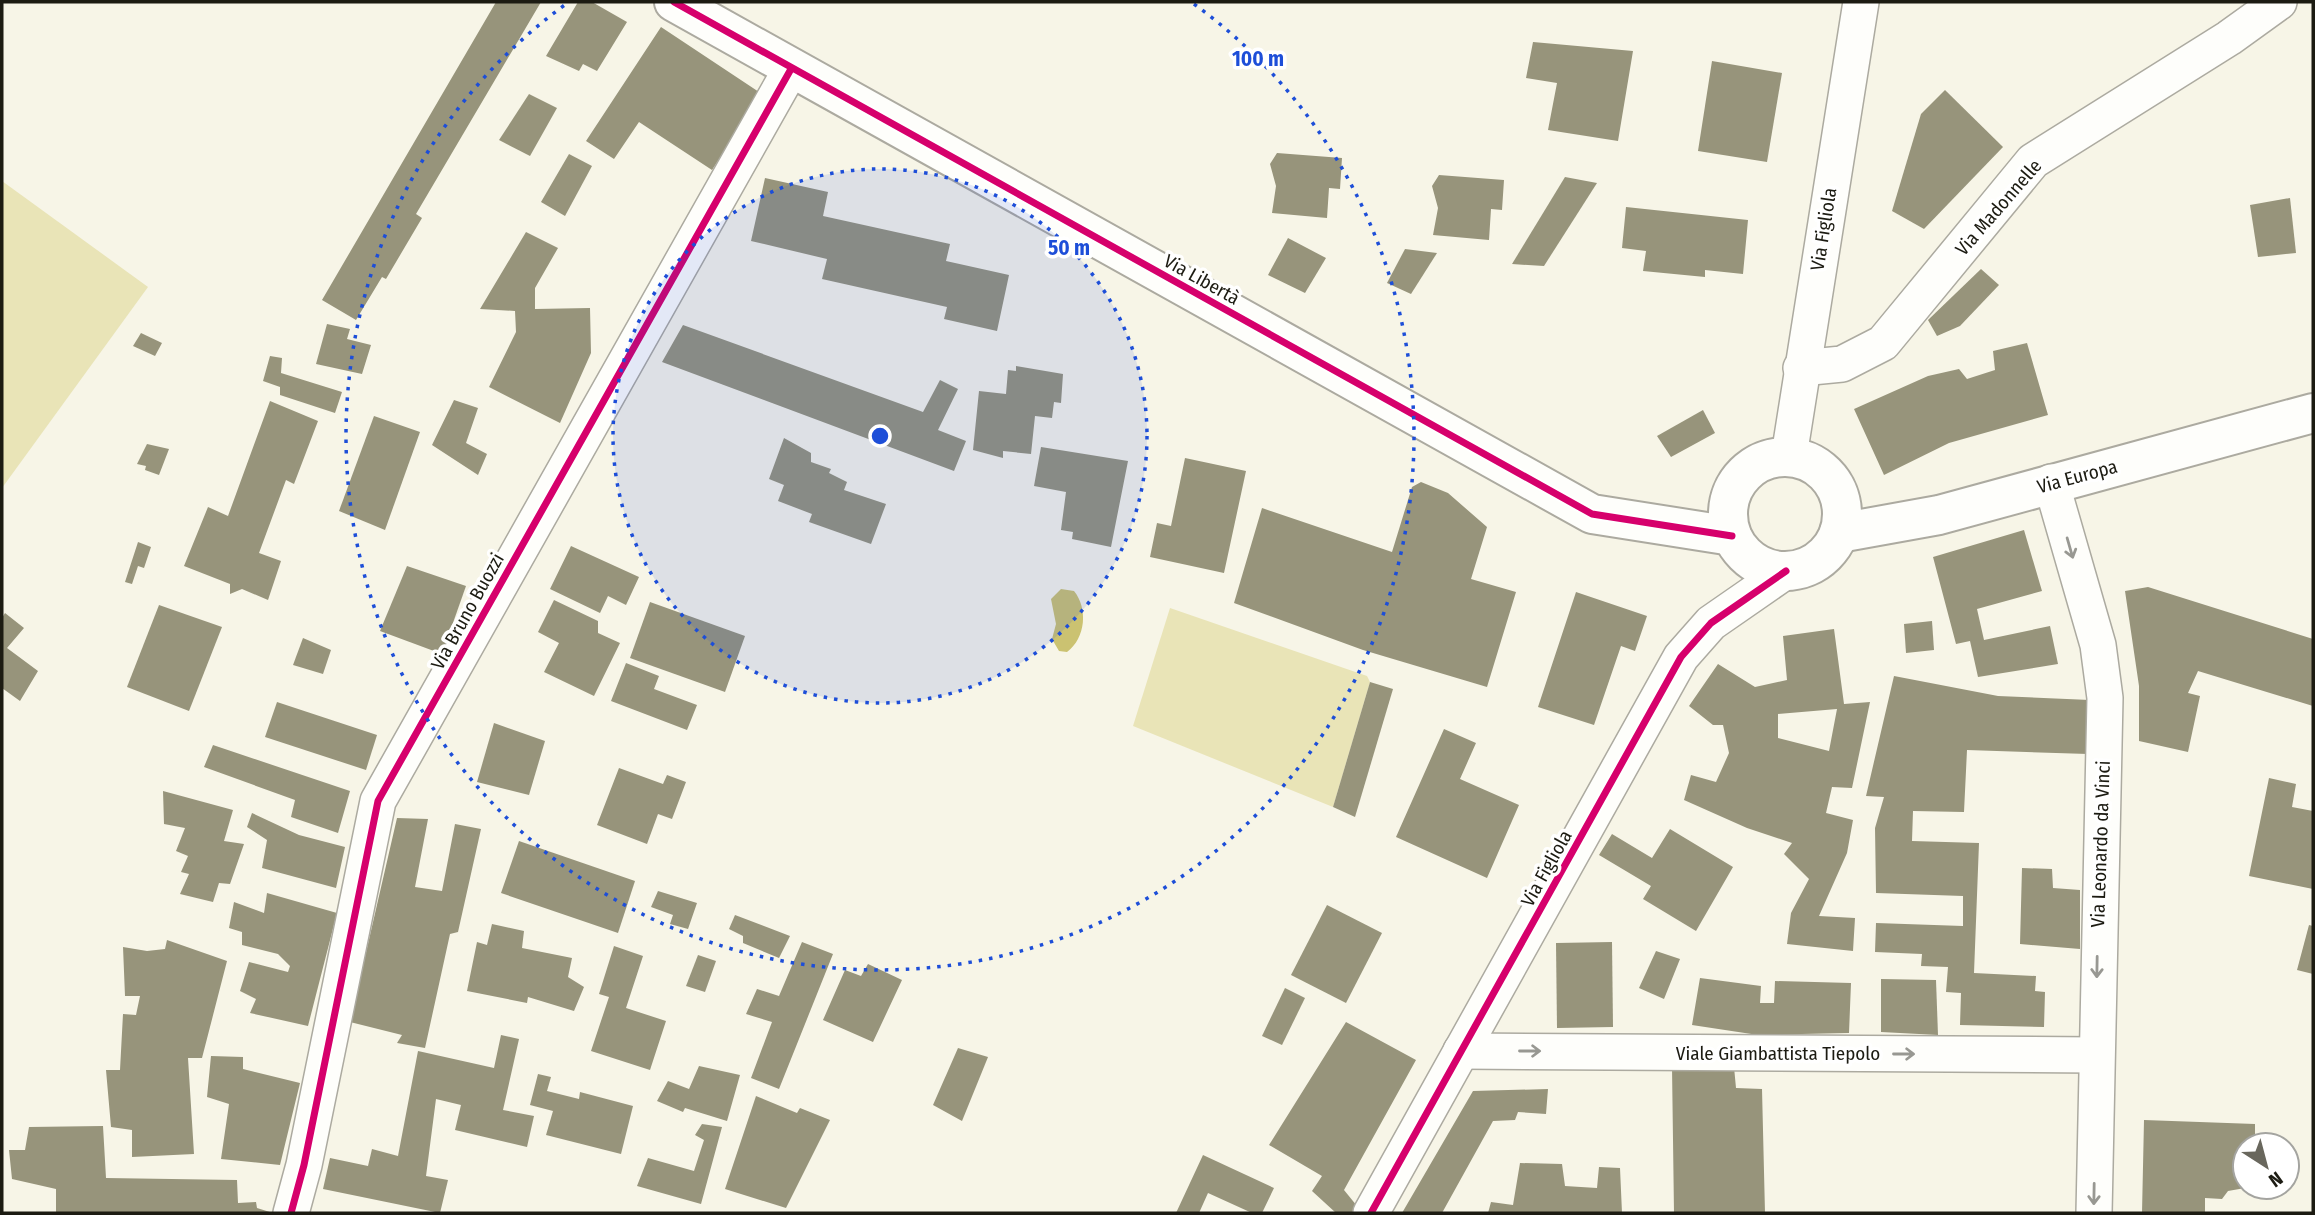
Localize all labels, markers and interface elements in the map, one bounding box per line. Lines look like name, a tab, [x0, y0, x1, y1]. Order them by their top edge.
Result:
text: 100 m	[1232, 46, 1284, 72]
street label: Via Madonnelle	[1950, 155, 2046, 260]
street label: Via Figliola	[1806, 186, 1841, 272]
text: 50 m	[1048, 235, 1090, 261]
street label: Via Libertà	[1160, 249, 1244, 310]
centre of rings	[868, 424, 892, 448]
street label: Via Europa	[2034, 455, 2120, 498]
one-way arrow	[2064, 537, 2077, 559]
street label: Via Bruno Buozzi	[426, 549, 509, 674]
street label: Via Leonardo da Vinci	[2086, 760, 2115, 928]
street label: Via Figliola	[1516, 826, 1577, 910]
one-way arrow	[2090, 955, 2104, 978]
street label: Viale Giambattista Tiepolo	[1676, 1042, 1880, 1065]
one-way arrow	[1518, 1045, 1541, 1058]
one-way arrow	[1892, 1047, 1915, 1060]
north arrow	[2231, 1131, 2301, 1201]
text: N	[2264, 1167, 2287, 1192]
one-way arrow	[2087, 1182, 2101, 1205]

